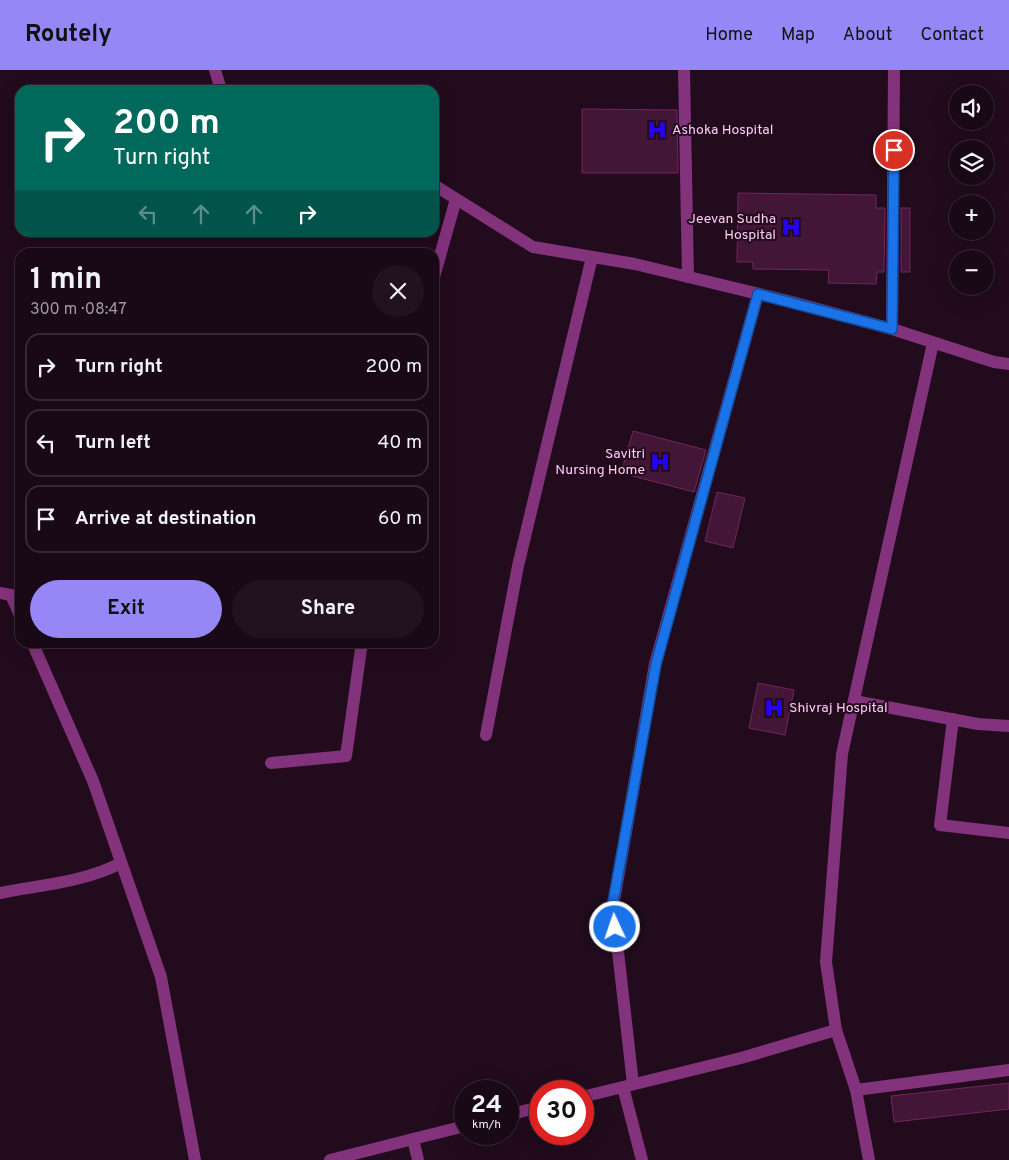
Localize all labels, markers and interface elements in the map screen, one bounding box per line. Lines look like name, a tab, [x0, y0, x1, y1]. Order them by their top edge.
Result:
text: Routely	[25, 20, 112, 50]
text: Home	[705, 24, 753, 47]
text: Map	[781, 24, 815, 47]
text: About	[843, 24, 892, 47]
text: Contact	[920, 24, 984, 47]
map controls	[949, 85, 994, 295]
button: sound	[949, 85, 994, 130]
text: 200 m	[113, 102, 220, 146]
icon: right	[30, 105, 95, 170]
hospital icon: Ashoka Hospital	[646, 119, 668, 141]
place label: Ashoka Hospital	[672, 122, 773, 139]
pin	[873, 129, 915, 171]
icon: arrive	[880, 136, 908, 164]
button: layers	[949, 140, 994, 185]
text: Turn right	[113, 145, 210, 172]
button: +	[949, 195, 994, 240]
icon: left	[134, 200, 162, 228]
icon: ahead	[187, 200, 215, 228]
icon: ahead	[240, 200, 268, 228]
icon: right	[293, 200, 321, 228]
place label: Jeevan Sudha Hospital	[688, 211, 776, 244]
hospital icon: Jeevan Sudha Hospital	[780, 216, 802, 238]
button: −	[949, 250, 994, 295]
text: 1 min	[30, 262, 102, 299]
button: close	[372, 265, 424, 317]
text: 300 m · 08:47	[30, 300, 127, 320]
icon: right	[32, 353, 60, 381]
text: Turn right	[75, 355, 163, 379]
text: 200 m	[366, 355, 422, 379]
icon: left	[32, 429, 60, 457]
text: Turn left	[75, 431, 151, 455]
text: 40 m	[377, 431, 422, 455]
place label: Savitri Nursing Home	[555, 446, 645, 479]
hospital icon: Savitri Nursing Home	[649, 451, 671, 473]
icon: arrive	[32, 505, 60, 533]
text: Arrive at destination	[75, 507, 256, 531]
text: 60 m	[378, 507, 422, 531]
button: Exit	[30, 580, 222, 638]
button: Share	[232, 580, 424, 638]
hospital icon: Shivraj Hospital	[763, 697, 785, 719]
place label: Shivraj Hospital	[789, 700, 888, 717]
position arrow	[588, 900, 640, 952]
speed limit sign: 30	[529, 1080, 594, 1145]
text: 24	[471, 1090, 502, 1122]
text: km/h	[472, 1117, 501, 1133]

